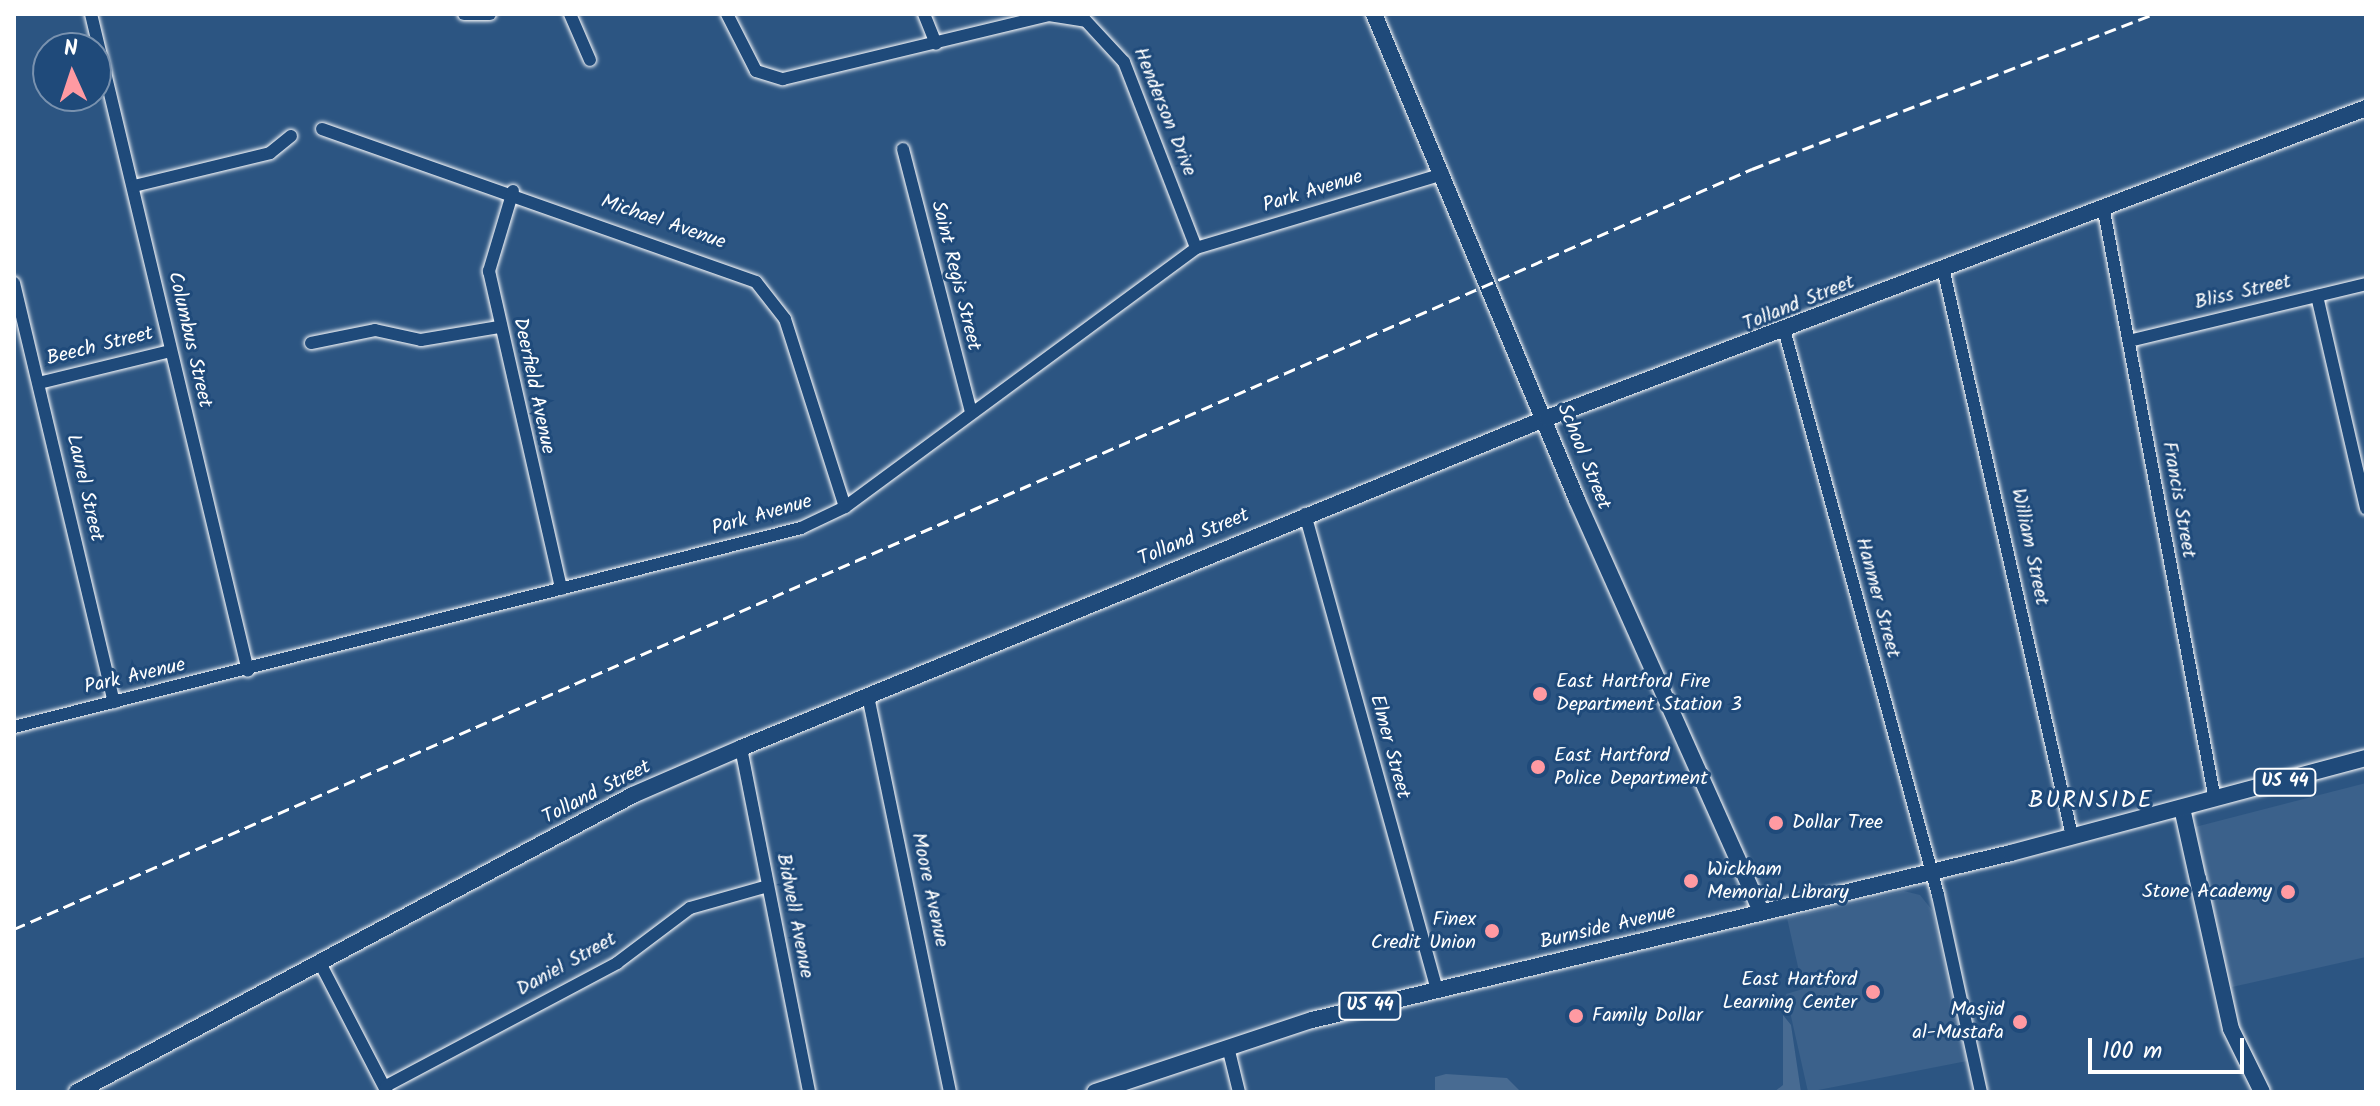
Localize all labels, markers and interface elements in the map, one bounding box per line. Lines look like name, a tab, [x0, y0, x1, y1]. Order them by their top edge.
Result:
north arrow	[32, 32, 112, 112]
text: N	[63, 32, 79, 67]
street label: Henderson Drive	[1127, 44, 1201, 180]
street label: Park Avenue	[1260, 165, 1366, 219]
street label: Michael Avenue	[597, 190, 729, 256]
street label: Saint Regis Street	[925, 199, 985, 353]
street label: Columbus Street	[162, 270, 216, 410]
street label: Bliss Street	[2192, 270, 2294, 316]
street label: Tolland Street	[1740, 271, 1858, 337]
street label: Deerfield Avenue	[507, 316, 559, 456]
street label: Beech Street	[44, 322, 156, 372]
street label: School Street	[1551, 401, 1615, 513]
street label: Laurel Street	[60, 432, 108, 544]
street label: Francis Street	[2156, 440, 2200, 560]
street label: William Street	[2005, 486, 2053, 608]
street label: Park Avenue	[709, 490, 815, 542]
street label: Tolland Street	[1135, 504, 1253, 572]
street label: Hanmer Street	[1849, 535, 1905, 661]
street label: Park Avenue	[82, 654, 188, 700]
place label: East Hartford Fire Department Station 3	[1556, 670, 1742, 717]
marker: East Hartford Fire Department Station 3	[1531, 685, 1549, 703]
street label: Elmer Street	[1364, 692, 1414, 802]
place label: East Hartford Police Department	[1554, 744, 1708, 791]
street label: Tolland Street	[539, 755, 655, 831]
marker: East Hartford Police Department	[1529, 758, 1547, 776]
road number: US 44	[2253, 768, 2317, 796]
district label: BURNSIDE	[2028, 787, 2154, 815]
place label: Dollar Tree	[1792, 811, 1883, 835]
marker: Dollar Tree	[1767, 814, 1785, 832]
street label: Moore Avenue	[905, 831, 953, 949]
street label: Bidwell Avenue	[770, 852, 818, 980]
place label: Wickham Memorial Library	[1707, 858, 1849, 905]
marker: Wickham Memorial Library	[1682, 872, 1700, 890]
place label: Stone Academy	[2142, 880, 2272, 904]
marker: Stone Academy	[2279, 883, 2297, 901]
street label: Burnside Avenue	[1538, 901, 1678, 955]
place label: Finex Credit Union	[1371, 908, 1476, 955]
marker: Finex Credit Union	[1483, 922, 1501, 940]
street label: Daniel Street	[513, 928, 621, 1002]
place label: East Hartford Learning Center	[1722, 968, 1857, 1015]
marker: East Hartford Learning Center	[1864, 983, 1882, 1001]
road number: US 44	[1338, 992, 1402, 1020]
place label: Masjid al-Mustafa	[1913, 998, 2004, 1045]
place label: Family Dollar	[1592, 1004, 1703, 1028]
marker: Family Dollar	[1567, 1007, 1585, 1025]
marker: Masjid al-Mustafa	[2011, 1013, 2029, 1031]
scale bar	[2092, 1022, 2248, 1072]
text: 100 m	[2102, 1032, 2162, 1071]

